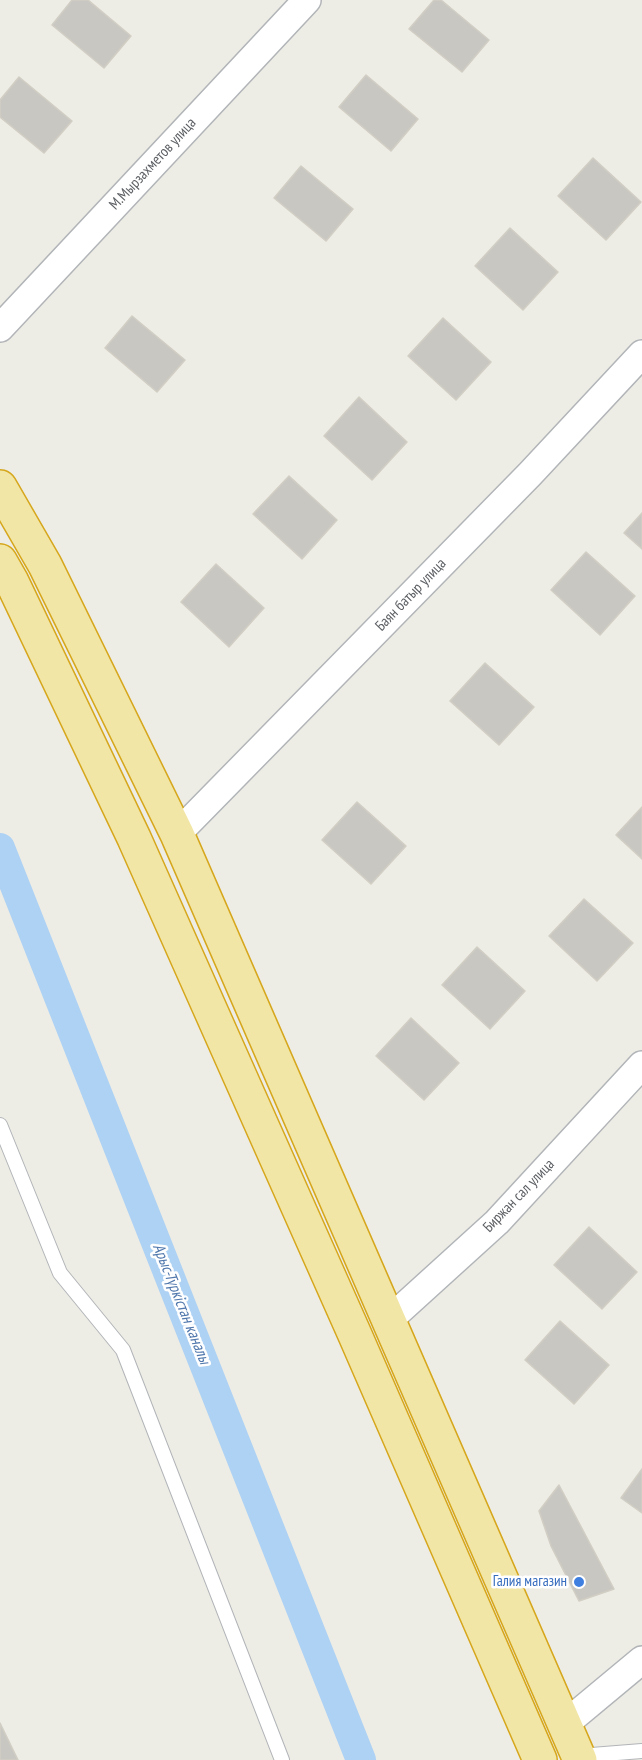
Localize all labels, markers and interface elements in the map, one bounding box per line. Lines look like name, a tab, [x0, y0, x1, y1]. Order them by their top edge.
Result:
street label: М.Мырзахметов улица	[106, 114, 200, 214]
street label: Баян батыр улица	[372, 555, 450, 635]
street label: Биржан сал улица	[480, 1156, 558, 1236]
water label: Арыс-Түркістан каналы	[148, 1241, 214, 1367]
place label: Галия магазин	[493, 1573, 567, 1591]
marker: Галия магазин	[572, 1575, 586, 1589]

